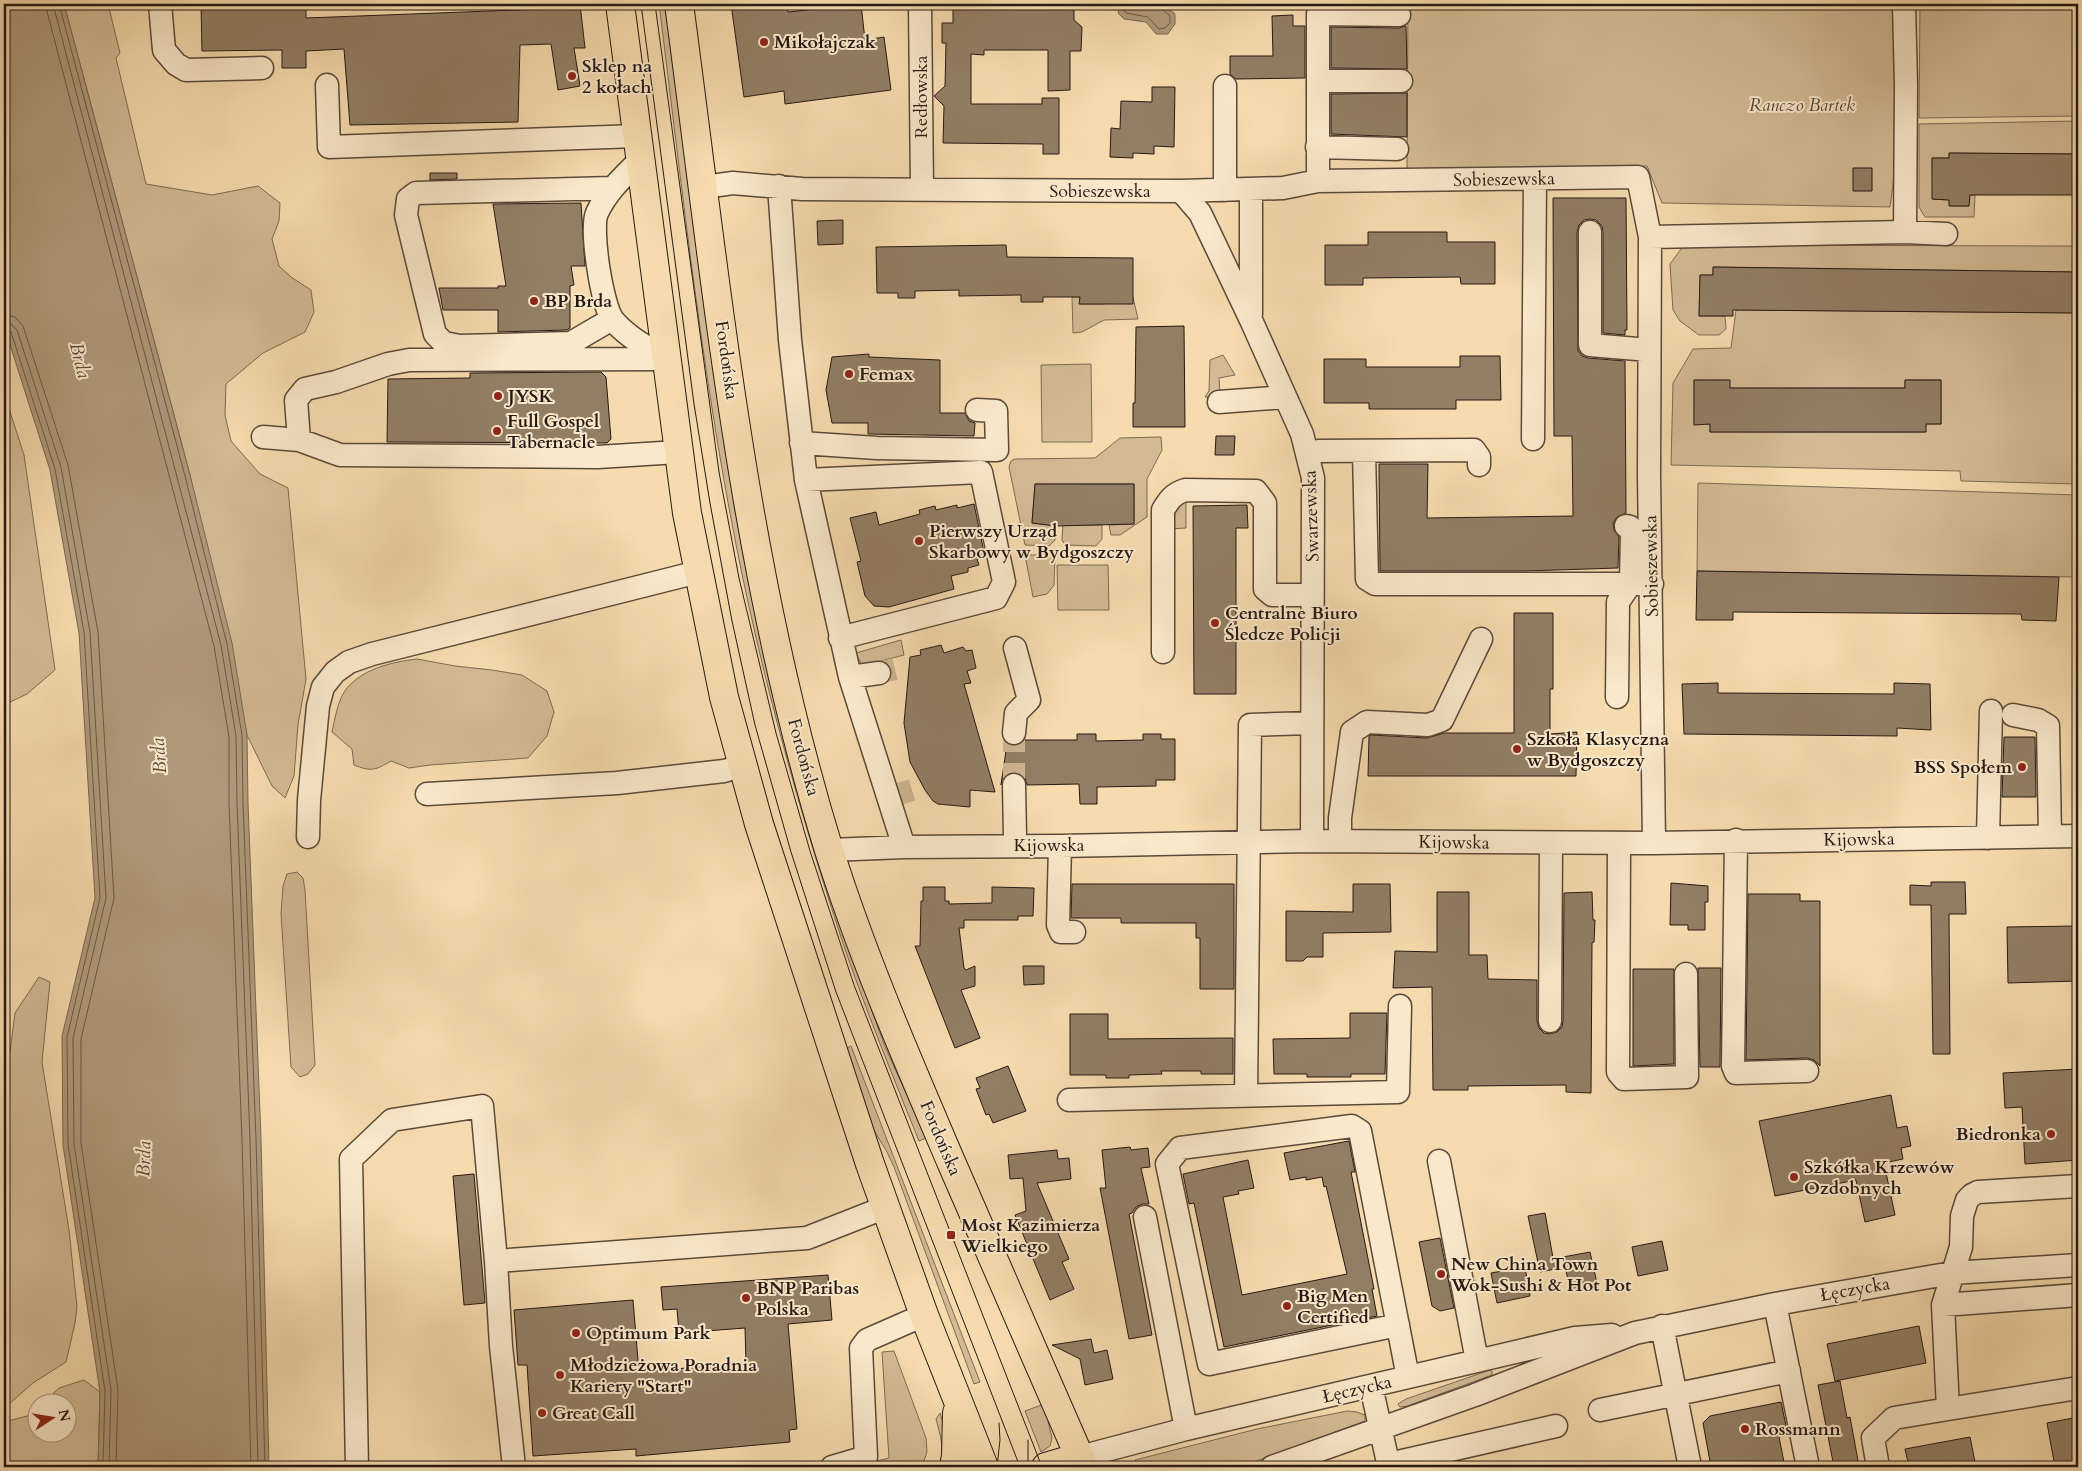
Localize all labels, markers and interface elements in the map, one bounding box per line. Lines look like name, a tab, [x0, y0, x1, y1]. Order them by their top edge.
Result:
place label: Mikołajczak	[774, 30, 877, 55]
marker: Mikołajczak	[758, 36, 770, 48]
place label: Sklep na 2 kołach	[582, 54, 652, 100]
street label: Redłowska	[909, 55, 934, 138]
marker: Sklep na 2 kołach	[566, 70, 578, 82]
park label: Ranczo Bartek	[1749, 93, 1855, 118]
street label: Sobieszewska	[1453, 166, 1555, 193]
street label: Sobieszewska	[1049, 179, 1151, 204]
place label: BP Brda	[544, 289, 612, 314]
marker: BP Brda	[528, 295, 540, 307]
street label: Fordońska	[709, 319, 744, 401]
water label: Brda	[63, 340, 97, 381]
place label: Femax	[859, 362, 913, 387]
marker: Femax	[843, 368, 855, 380]
place label: JYSK	[505, 384, 553, 409]
marker: JYSK	[492, 390, 504, 402]
place label: Full Gospel Tabernacle	[507, 409, 599, 455]
marker: Full Gospel Tabernacle	[491, 425, 503, 437]
street label: Swarzewska	[1297, 469, 1326, 562]
street label: Sobieszewska	[1638, 515, 1665, 617]
place label: Pierwszy Urząd Skarbowy w Bydgoszczy	[929, 519, 1135, 565]
marker: Pierwszy Urząd Skarbowy w Bydgoszczy	[913, 535, 925, 547]
place label: Centralne Biuro Śledcze Policji	[1225, 601, 1358, 647]
marker: Centralne Biuro Śledcze Policji	[1209, 617, 1221, 629]
street label: Fordońska	[781, 715, 826, 799]
place label: Szkoła Klasyczna w Bydgoszczy	[1527, 727, 1669, 773]
water label: Brda	[145, 737, 173, 775]
marker: Szkoła Klasyczna w Bydgoszczy	[1511, 743, 1523, 755]
place label: BSS Społem	[1913, 755, 2012, 780]
marker: BSS Społem	[2016, 761, 2028, 773]
street label: Kijowska	[1823, 826, 1895, 853]
street label: Kijowska	[1418, 829, 1490, 856]
street label: Kijowska	[1013, 833, 1085, 858]
street label: Fordońska	[913, 1097, 968, 1180]
place label: Biedronka	[1955, 1122, 2041, 1147]
marker: Biedronka	[2045, 1128, 2057, 1140]
water label: Brda	[130, 1140, 158, 1177]
place label: Szkółka Krzewów Ozdobnych	[1804, 1155, 1955, 1201]
marker: Szkółka Krzewów Ozdobnych	[1788, 1171, 1800, 1183]
place label: Most Kazimierza Wielkiego	[960, 1213, 1100, 1259]
marker: Most Kazimierza Wielkiego	[945, 1229, 957, 1241]
place label: New China Town Wok-Sushi & Hot Pot	[1450, 1252, 1632, 1298]
marker: New China Town Wok-Sushi & Hot Pot	[1435, 1268, 1447, 1280]
street label: Łęczycka	[1818, 1271, 1892, 1308]
place label: BNP Paribas Polska	[756, 1276, 859, 1322]
place label: Big Men Certified	[1297, 1284, 1369, 1330]
marker: BNP Paribas Polska	[740, 1292, 752, 1304]
marker: Big Men Certified	[1281, 1300, 1293, 1312]
place label: Optimum Park	[586, 1321, 712, 1346]
marker: Optimum Park	[570, 1327, 582, 1339]
place label: Młodzieżowa Poradnia Kariery "Start"	[570, 1353, 757, 1399]
marker: Młodzieżowa Poradnia Kariery "Start"	[554, 1369, 566, 1381]
street label: Łęczycka	[1320, 1369, 1394, 1410]
north arrow	[28, 1394, 78, 1444]
place label: Great Call	[552, 1401, 635, 1426]
text: N	[54, 1407, 75, 1423]
marker: Great Call	[536, 1407, 548, 1419]
place label: Rossmann	[1755, 1417, 1841, 1442]
marker: Rossmann	[1739, 1423, 1751, 1435]

